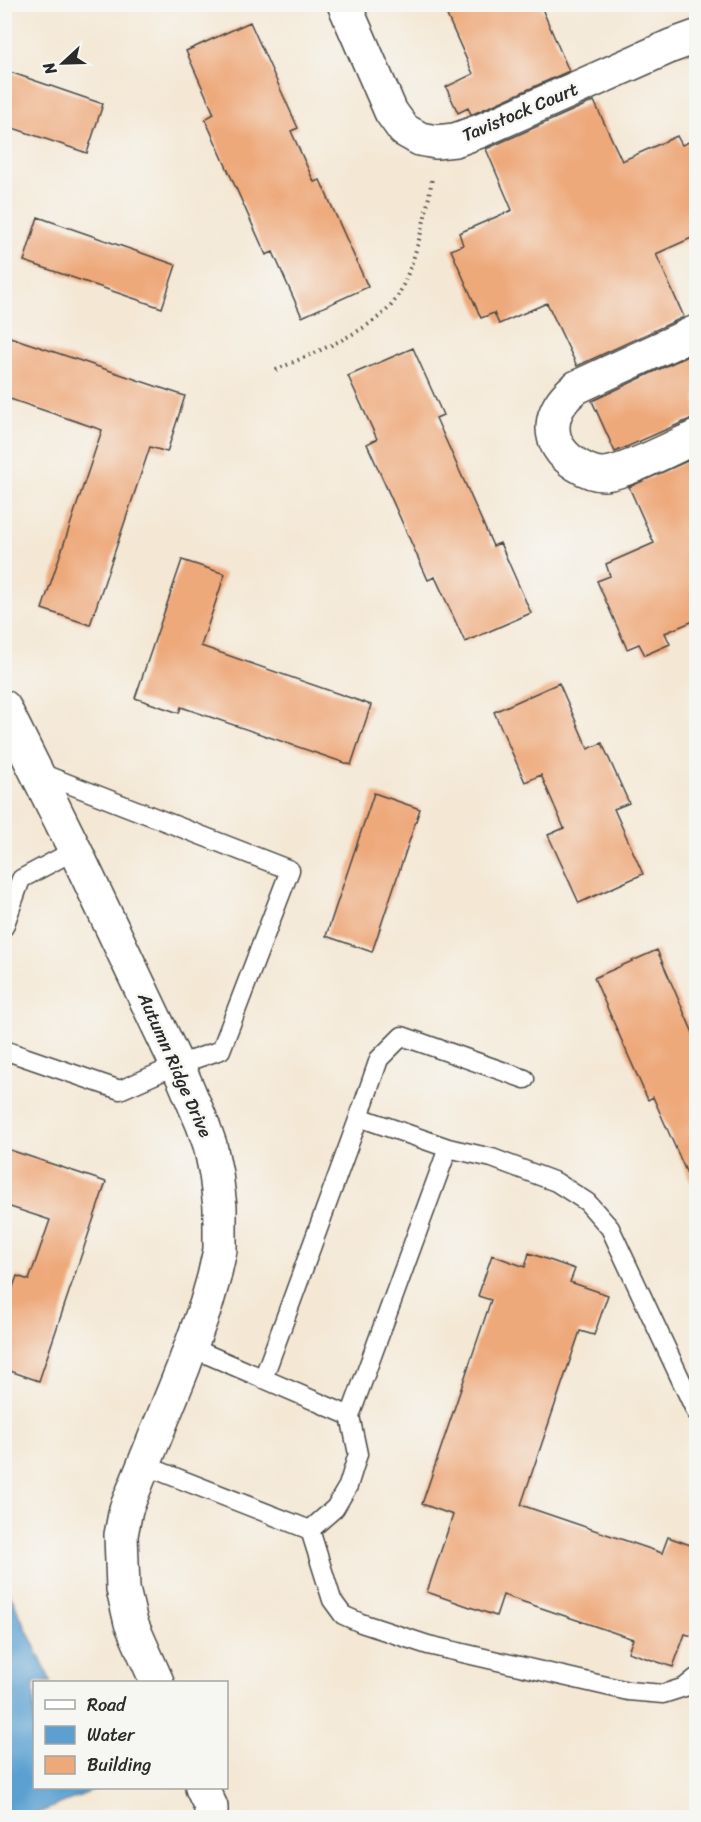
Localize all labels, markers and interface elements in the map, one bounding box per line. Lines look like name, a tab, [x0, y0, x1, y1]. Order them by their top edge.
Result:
north arrow	[33, 33, 93, 93]
text: N	[34, 57, 65, 80]
street label: Tavistock Court	[457, 73, 583, 151]
street label: Autumn Ridge Drive	[128, 986, 221, 1143]
legend	[33, 1681, 228, 1789]
text: Road	[87, 1689, 127, 1721]
text: Water	[87, 1719, 136, 1751]
text: Building	[87, 1749, 151, 1781]

